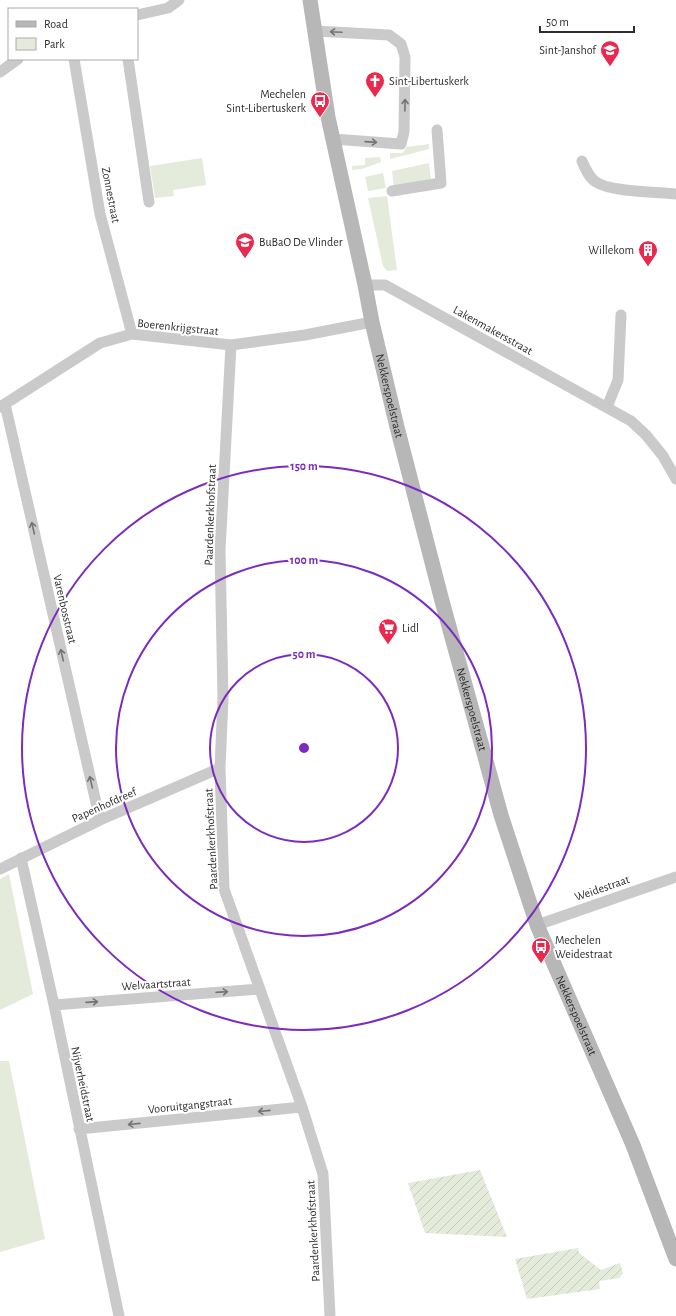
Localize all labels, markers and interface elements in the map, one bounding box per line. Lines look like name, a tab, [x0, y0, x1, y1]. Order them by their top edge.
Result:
legend	[8, 8, 138, 60]
scale bar	[540, 8, 634, 34]
text: 50 m	[546, 16, 569, 28]
text: Road	[44, 18, 68, 30]
one-way arrow	[330, 29, 343, 36]
text: Park	[44, 38, 65, 50]
school or university icon: Sint-Janshof	[599, 39, 621, 67]
place label: Sint-Janshof	[539, 44, 597, 56]
church icon: Sint-Libertuskerk	[364, 70, 386, 98]
place label: Sint-Libertuskerk	[389, 75, 469, 87]
place label: Mechelen Sint-Libertuskerk	[226, 88, 307, 114]
bus stop icon: Mechelen Sint-Libertuskerk	[309, 90, 331, 118]
one-way arrow	[401, 99, 408, 112]
one-way arrow	[364, 138, 377, 145]
street label: Zonnestraat	[100, 166, 122, 224]
school or university icon: BuBaO De Vlinder	[234, 231, 256, 259]
place label: BuBaO De Vlinder	[259, 236, 343, 248]
building icon: Willekom	[637, 239, 659, 267]
place label: Willekom	[588, 244, 634, 256]
street label: Lakenmakersstraat	[451, 303, 535, 357]
street label: Boerenkrijgstraat	[137, 317, 219, 338]
street label: Nekkerspoelstraat	[374, 353, 406, 439]
text: 150 m	[290, 460, 318, 472]
street label: Paardenkerkhofstraat	[202, 464, 218, 566]
one-way arrow	[29, 522, 37, 535]
text: 100 m	[290, 554, 318, 566]
street label: Varenbosstraat	[51, 573, 79, 645]
supermarket icon: Lidl	[377, 617, 399, 645]
place label: Lidl	[402, 622, 419, 634]
text: 50 m	[293, 648, 316, 660]
one-way arrow	[58, 649, 66, 662]
street label: Nekkerspoelstraat	[455, 666, 489, 752]
centre of rings	[297, 741, 311, 755]
one-way arrow	[87, 776, 95, 789]
street label: Papenhofdreef	[70, 785, 139, 825]
street label: Paardenkerkhofstraat	[202, 788, 220, 890]
street label: Weidestraat	[573, 873, 631, 903]
place label: Mechelen Weidestraat	[555, 934, 612, 960]
bus stop icon: Mechelen Weidestraat	[530, 936, 552, 964]
street label: Nekkerspoelstraat	[554, 974, 599, 1057]
street label: Welvaartstraat	[121, 976, 191, 992]
one-way arrow	[215, 989, 228, 996]
one-way arrow	[85, 999, 98, 1006]
street label: Nijverheidstraat	[68, 1045, 97, 1123]
street label: Vooruitgangstraat	[147, 1095, 233, 1115]
one-way arrow	[258, 1107, 271, 1115]
one-way arrow	[128, 1120, 141, 1127]
street label: Paardenkerkhofstraat	[304, 1180, 322, 1282]

